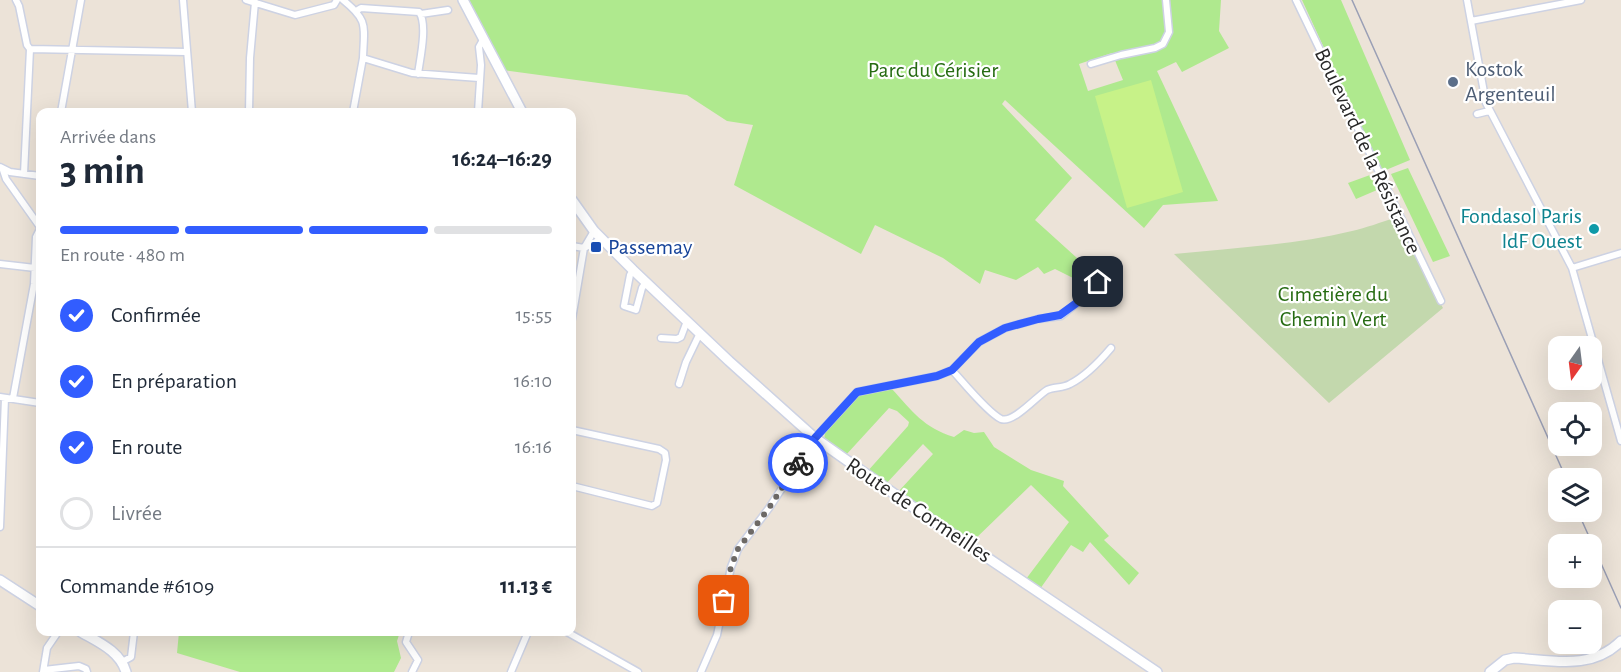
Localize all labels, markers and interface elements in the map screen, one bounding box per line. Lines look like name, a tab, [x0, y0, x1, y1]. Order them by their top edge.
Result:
street label: Boulevard de la Résistance	[1311, 45, 1425, 257]
place label: Kostok Argenteuil	[1465, 58, 1556, 105]
park label: Parc du Cérisier	[868, 59, 998, 81]
marker: Kostok Argenteuil	[1446, 75, 1460, 89]
text: Arrivée dans	[60, 127, 156, 147]
text: 16:24–16:29	[452, 148, 552, 170]
text: 3 min	[60, 152, 145, 191]
place label: Fondasol Paris IdF Ouest	[1460, 205, 1582, 252]
marker: Fondasol Paris IdF Ouest	[1587, 222, 1601, 236]
place label: Passemay	[608, 236, 693, 258]
marker: Passemay	[589, 240, 603, 254]
text: En route · 480 m	[60, 245, 185, 265]
pin	[1072, 256, 1123, 307]
icon: home	[1081, 265, 1114, 298]
park label: Cimetière du Chemin Vert	[1278, 283, 1388, 330]
icon: check	[60, 299, 93, 332]
text: Confirmée	[111, 304, 201, 326]
text: 15:55	[515, 305, 552, 325]
north arrow	[1548, 336, 1602, 390]
map controls	[1548, 336, 1602, 654]
icon: check	[60, 365, 93, 398]
text: En préparation	[111, 370, 237, 392]
text: 16:10	[514, 371, 552, 391]
button: locate	[1548, 402, 1602, 456]
icon: check	[60, 431, 93, 464]
courier	[768, 433, 828, 493]
text: En route	[111, 436, 182, 458]
text: 16:16	[515, 437, 552, 457]
icon: bike	[782, 447, 815, 480]
street label: Route de Cormeilles	[842, 453, 996, 567]
button: layers	[1548, 468, 1602, 522]
text: Livrée	[111, 502, 162, 524]
button: +	[1548, 534, 1602, 588]
text: Commande #6109	[60, 575, 214, 597]
text: 11.13 €	[500, 575, 552, 597]
pin	[698, 575, 749, 626]
icon: bag	[707, 584, 740, 617]
button: −	[1548, 600, 1602, 654]

